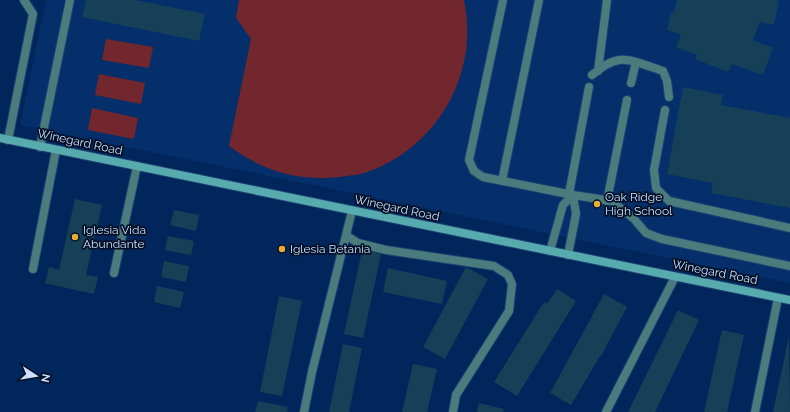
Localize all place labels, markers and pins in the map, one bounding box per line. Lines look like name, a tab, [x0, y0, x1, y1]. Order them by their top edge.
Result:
place label: Oak Ridge High School	[605, 190, 673, 218]
marker: Oak Ridge High School	[592, 199, 602, 209]
place label: Iglesia Vida Abundante	[83, 223, 146, 251]
marker: Iglesia Vida Abundante	[70, 232, 80, 242]
place label: Iglesia Betania	[290, 242, 370, 256]
marker: Iglesia Betania	[277, 244, 287, 254]

